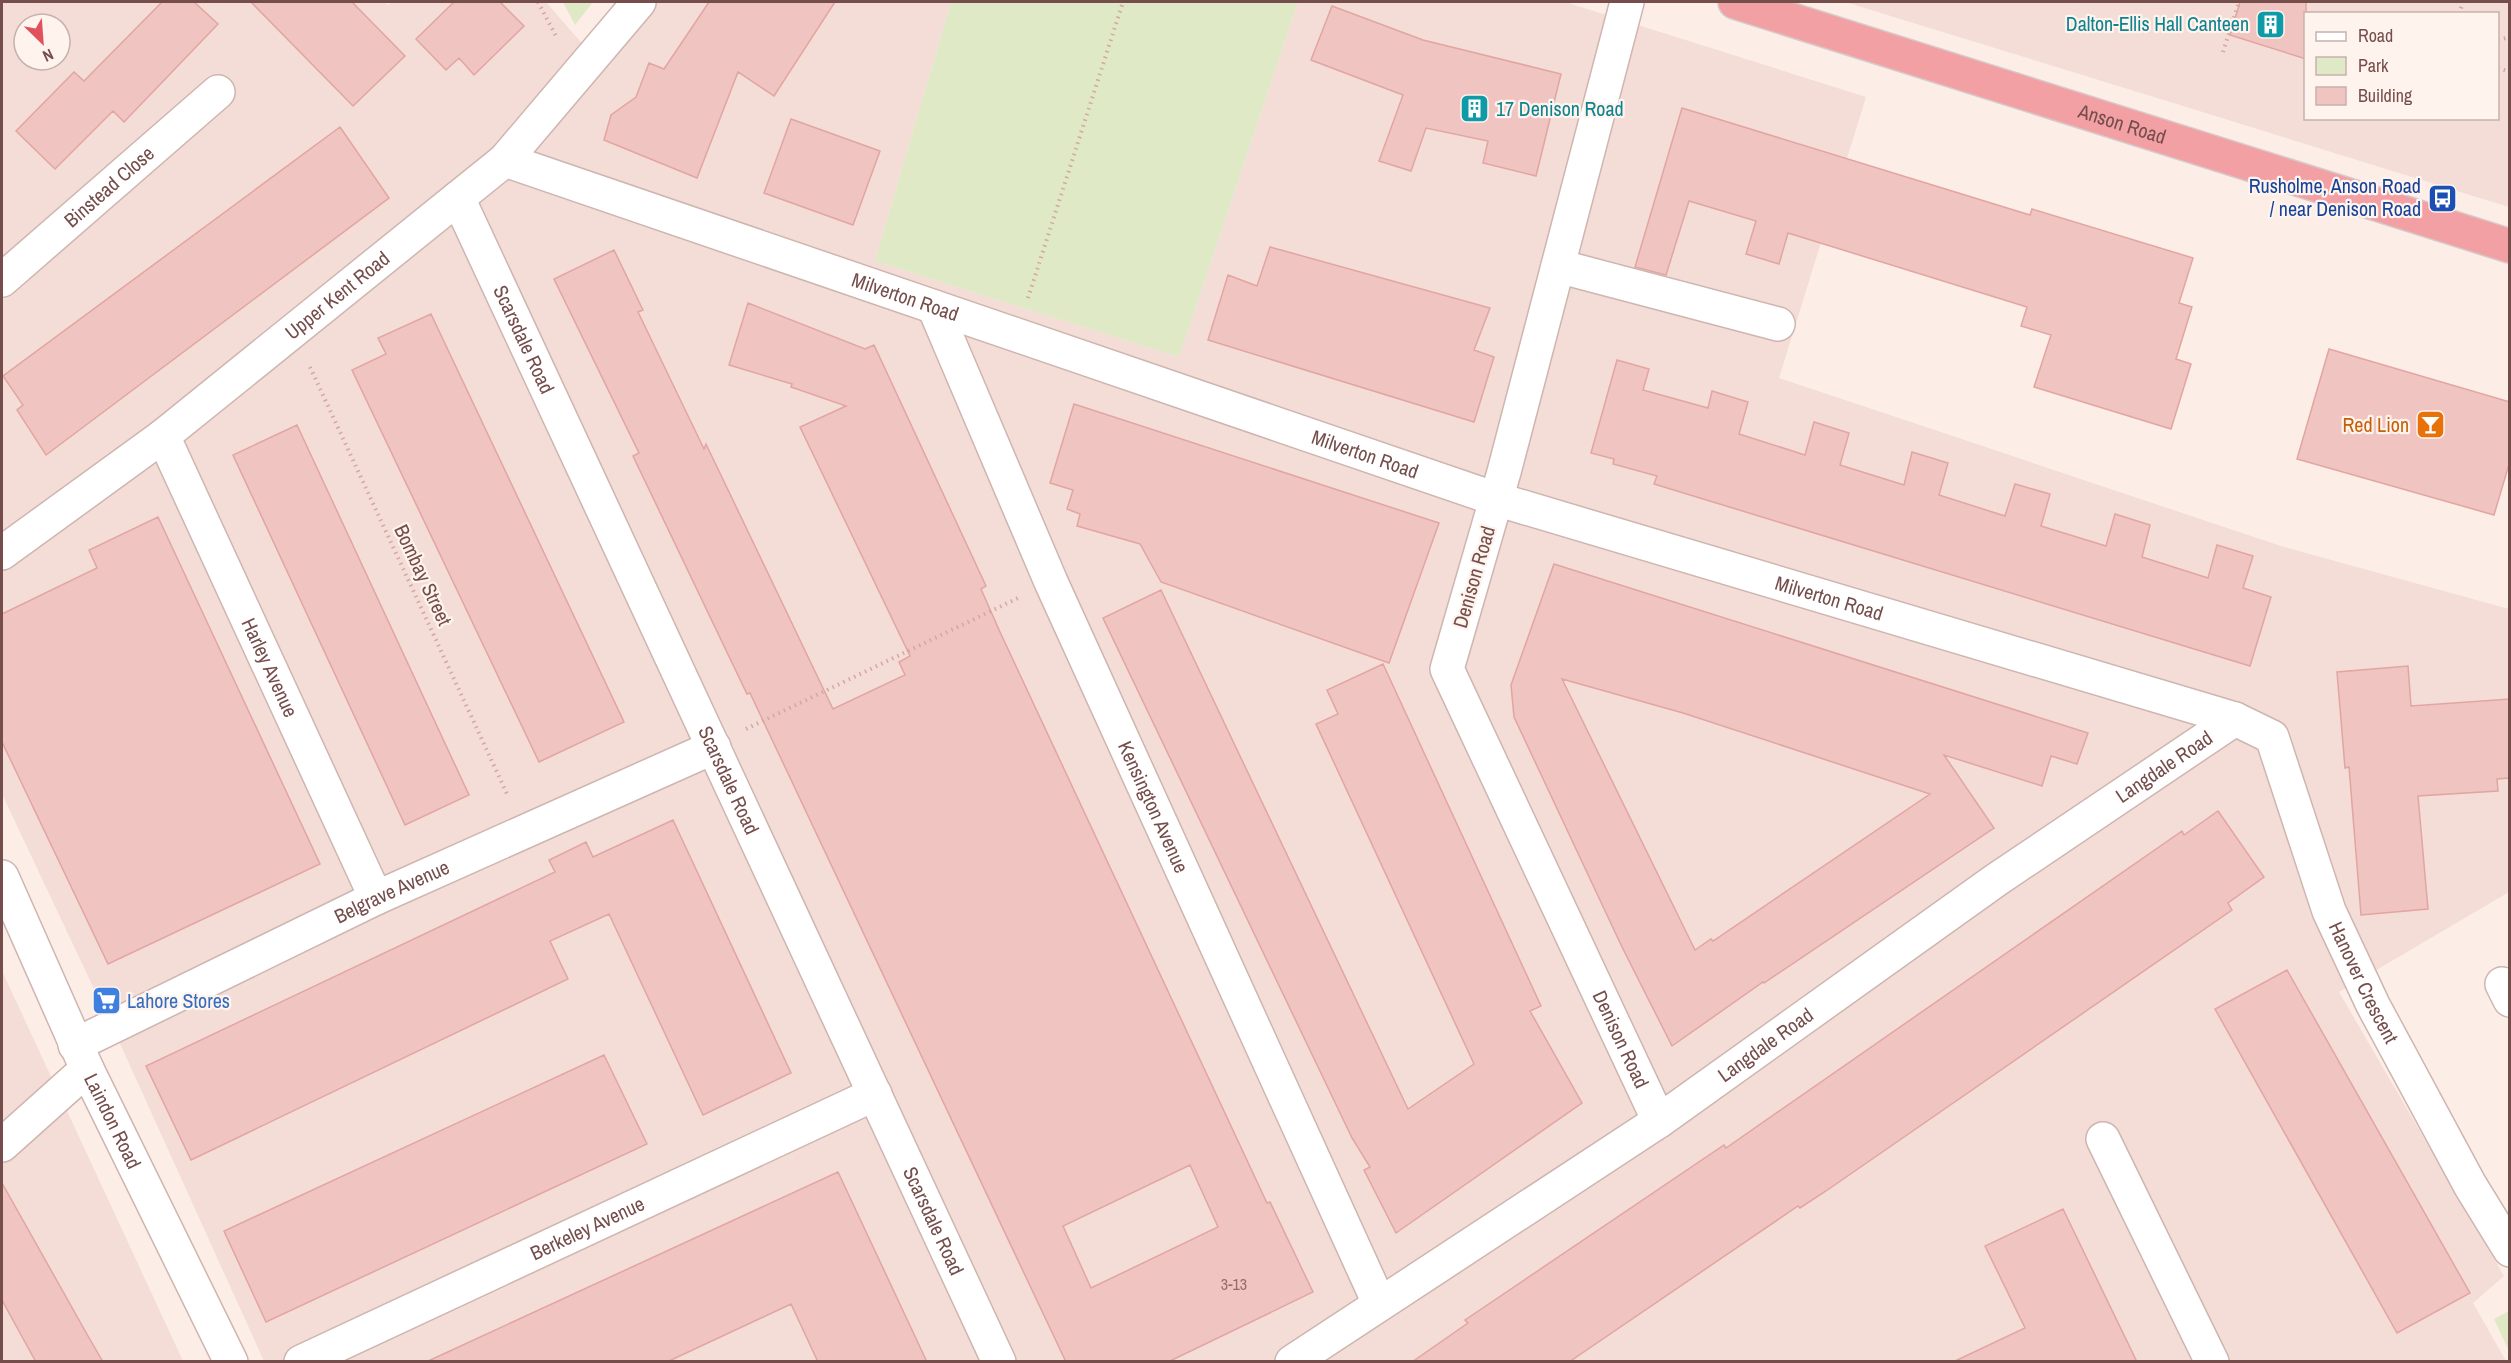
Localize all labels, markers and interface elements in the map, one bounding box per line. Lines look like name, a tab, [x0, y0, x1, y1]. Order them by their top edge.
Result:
building icon: Dalton-Ellis Hall Canteen	[2254, 8, 2286, 40]
place label: Dalton-Ellis Hall Canteen	[2066, 10, 2249, 37]
north arrow	[12, 12, 72, 72]
legend	[2304, 12, 2499, 120]
text: Road	[2358, 23, 2393, 48]
text: N	[39, 44, 57, 68]
text: Park	[2358, 53, 2389, 78]
text: Building	[2358, 83, 2413, 108]
building icon: 17 Denison Road	[1459, 93, 1491, 125]
place label: 17 Denison Road	[1496, 95, 1624, 122]
street label: Anson Road	[2074, 97, 2170, 150]
street label: Binstead Close	[58, 140, 160, 233]
place label: Rusholme, Anson Road / near Denison Road	[2249, 172, 2421, 222]
bus stop icon: Rusholme, Anson Road / near Denison Road	[2426, 182, 2458, 214]
street label: Upper Kent Road	[279, 245, 395, 345]
street label: Milverton Road	[848, 266, 962, 327]
street label: Scarsdale Road	[487, 281, 561, 398]
bar icon: Red Lion	[2414, 409, 2446, 441]
place label: Red Lion	[2342, 411, 2409, 438]
street label: Milverton Road	[1308, 423, 1422, 485]
street label: Bombay Street	[388, 520, 459, 630]
street label: Denison Road	[1446, 523, 1501, 631]
street label: Milverton Road	[1772, 569, 1886, 627]
street label: Harley Avenue	[236, 613, 305, 721]
street label: Scarsdale Road	[692, 721, 766, 839]
street label: Langdale Road	[2110, 724, 2217, 809]
street label: Kensington Avenue	[1112, 737, 1195, 877]
street label: Belgrave Avenue	[330, 853, 453, 929]
street label: Hanover Crescent	[2323, 917, 2405, 1048]
supermarket icon: Lahore Stores	[90, 985, 122, 1017]
street label: Denison Road	[1587, 986, 1656, 1092]
place label: Lahore Stores	[127, 987, 230, 1014]
street label: Langdale Road	[1712, 1001, 1818, 1088]
street label: Laindon Road	[78, 1069, 148, 1173]
street label: Scarsdale Road	[897, 1162, 971, 1279]
street label: Berkeley Avenue	[526, 1190, 649, 1266]
house number: 3-13	[1221, 1273, 1247, 1295]

